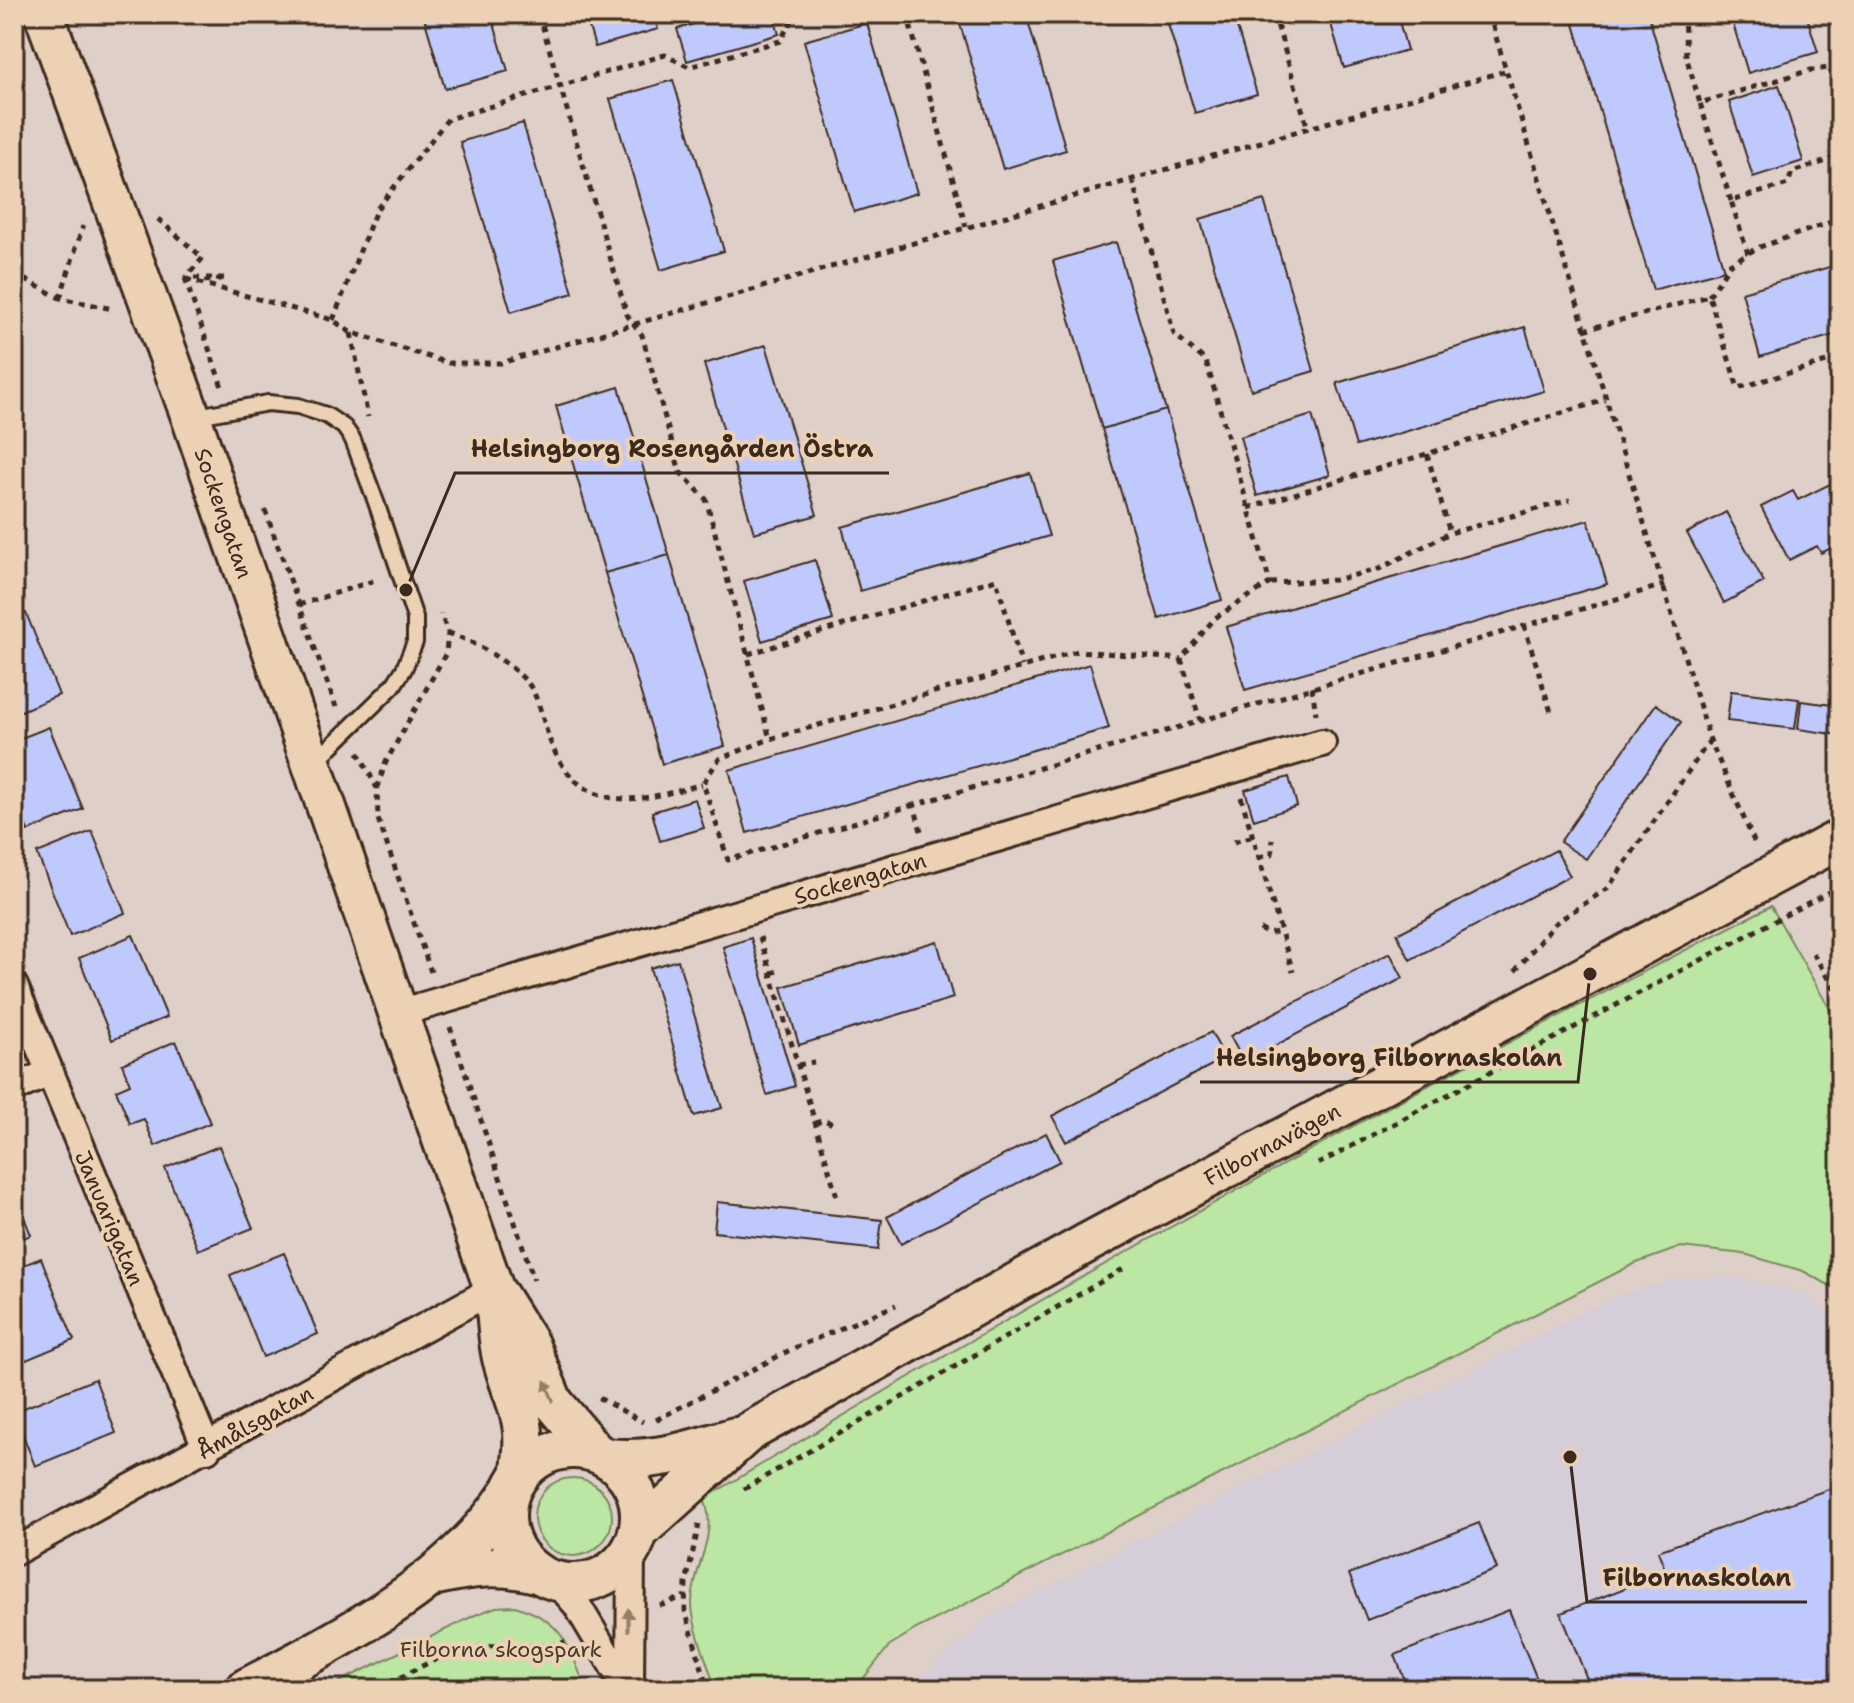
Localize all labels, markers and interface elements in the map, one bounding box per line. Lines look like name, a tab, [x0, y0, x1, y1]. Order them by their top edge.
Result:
callout: Helsingborg Rosengården Östra	[455, 425, 889, 473]
text: Helsingborg Rosengården Östra	[471, 433, 874, 465]
street label: Sockengatan	[188, 444, 259, 582]
street label: Sockengatan	[791, 846, 930, 911]
callout: Helsingborg Filbornaskolan	[1200, 1034, 1578, 1082]
text: Helsingborg Filbornaskolan	[1216, 1042, 1562, 1074]
street label: Filbornavägen	[1199, 1096, 1346, 1193]
street label: Januarigatan	[68, 1146, 151, 1290]
street label: Åmålsgatan	[192, 1379, 318, 1466]
one-way arrow	[542, 1379, 555, 1403]
callout: Filbornaskolan	[1587, 1554, 1807, 1602]
text: Filbornaskolan	[1603, 1562, 1791, 1594]
one-way arrow	[622, 1607, 634, 1632]
park label: Filborna skogspark	[400, 1635, 602, 1664]

